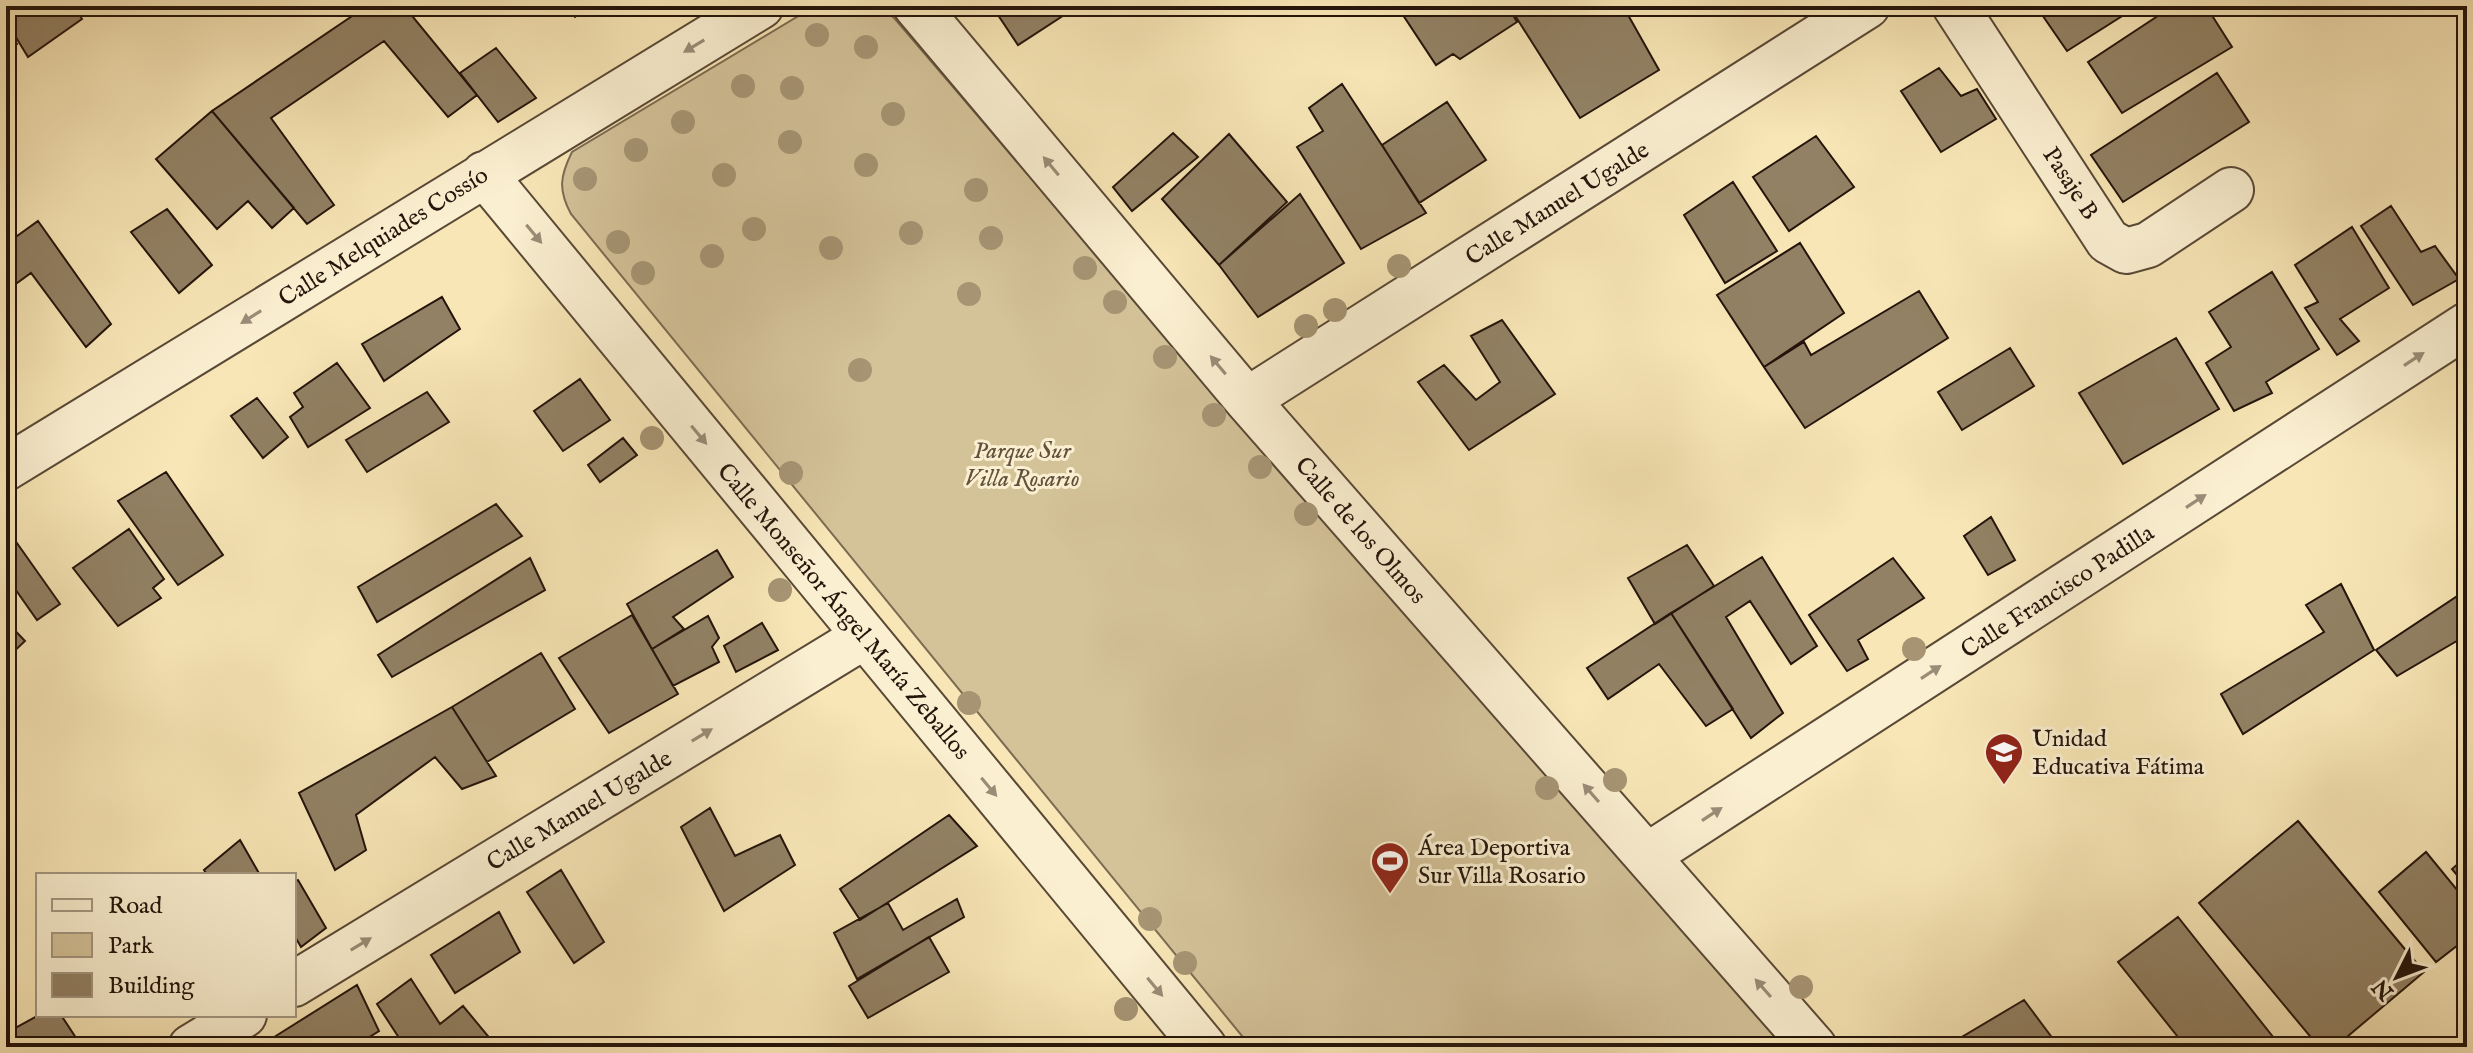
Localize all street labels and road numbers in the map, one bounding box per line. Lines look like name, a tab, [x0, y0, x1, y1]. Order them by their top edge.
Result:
street label: Calle Manuel Ugalde	[1460, 135, 1655, 273]
street label: Pasaje B	[2035, 142, 2105, 226]
street label: Calle Melquiades Cossío	[273, 160, 494, 314]
street label: Calle de los Olmos	[1287, 451, 1432, 611]
street label: Calle Monseñor Ángel María Zeballos	[709, 457, 976, 767]
street label: Calle Francisco Padilla	[1955, 518, 2161, 666]
street label: Calle Manuel Ugalde	[481, 744, 678, 879]

